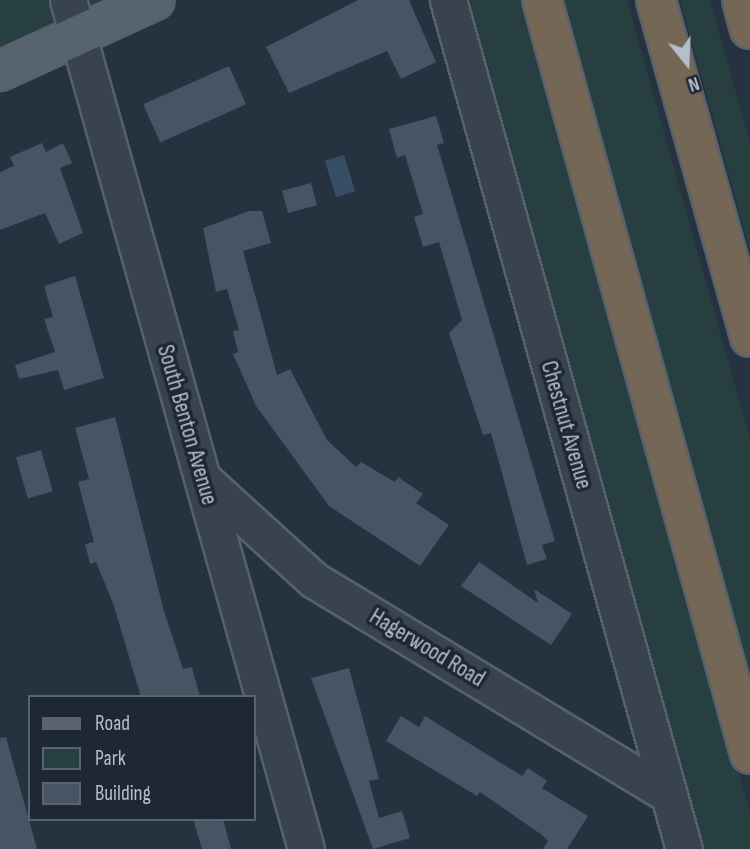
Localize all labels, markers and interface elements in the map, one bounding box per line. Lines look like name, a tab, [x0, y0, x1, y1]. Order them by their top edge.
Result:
north arrow	[652, 28, 722, 98]
text: N	[685, 71, 702, 96]
street label: South Benton Avenue	[151, 342, 223, 508]
street label: Chestnut Avenue	[535, 358, 597, 492]
street label: Hagerwood Road	[364, 603, 490, 693]
legend	[28, 695, 256, 821]
text: Road	[95, 711, 130, 736]
text: Park	[95, 746, 126, 771]
text: Building	[95, 781, 151, 806]

